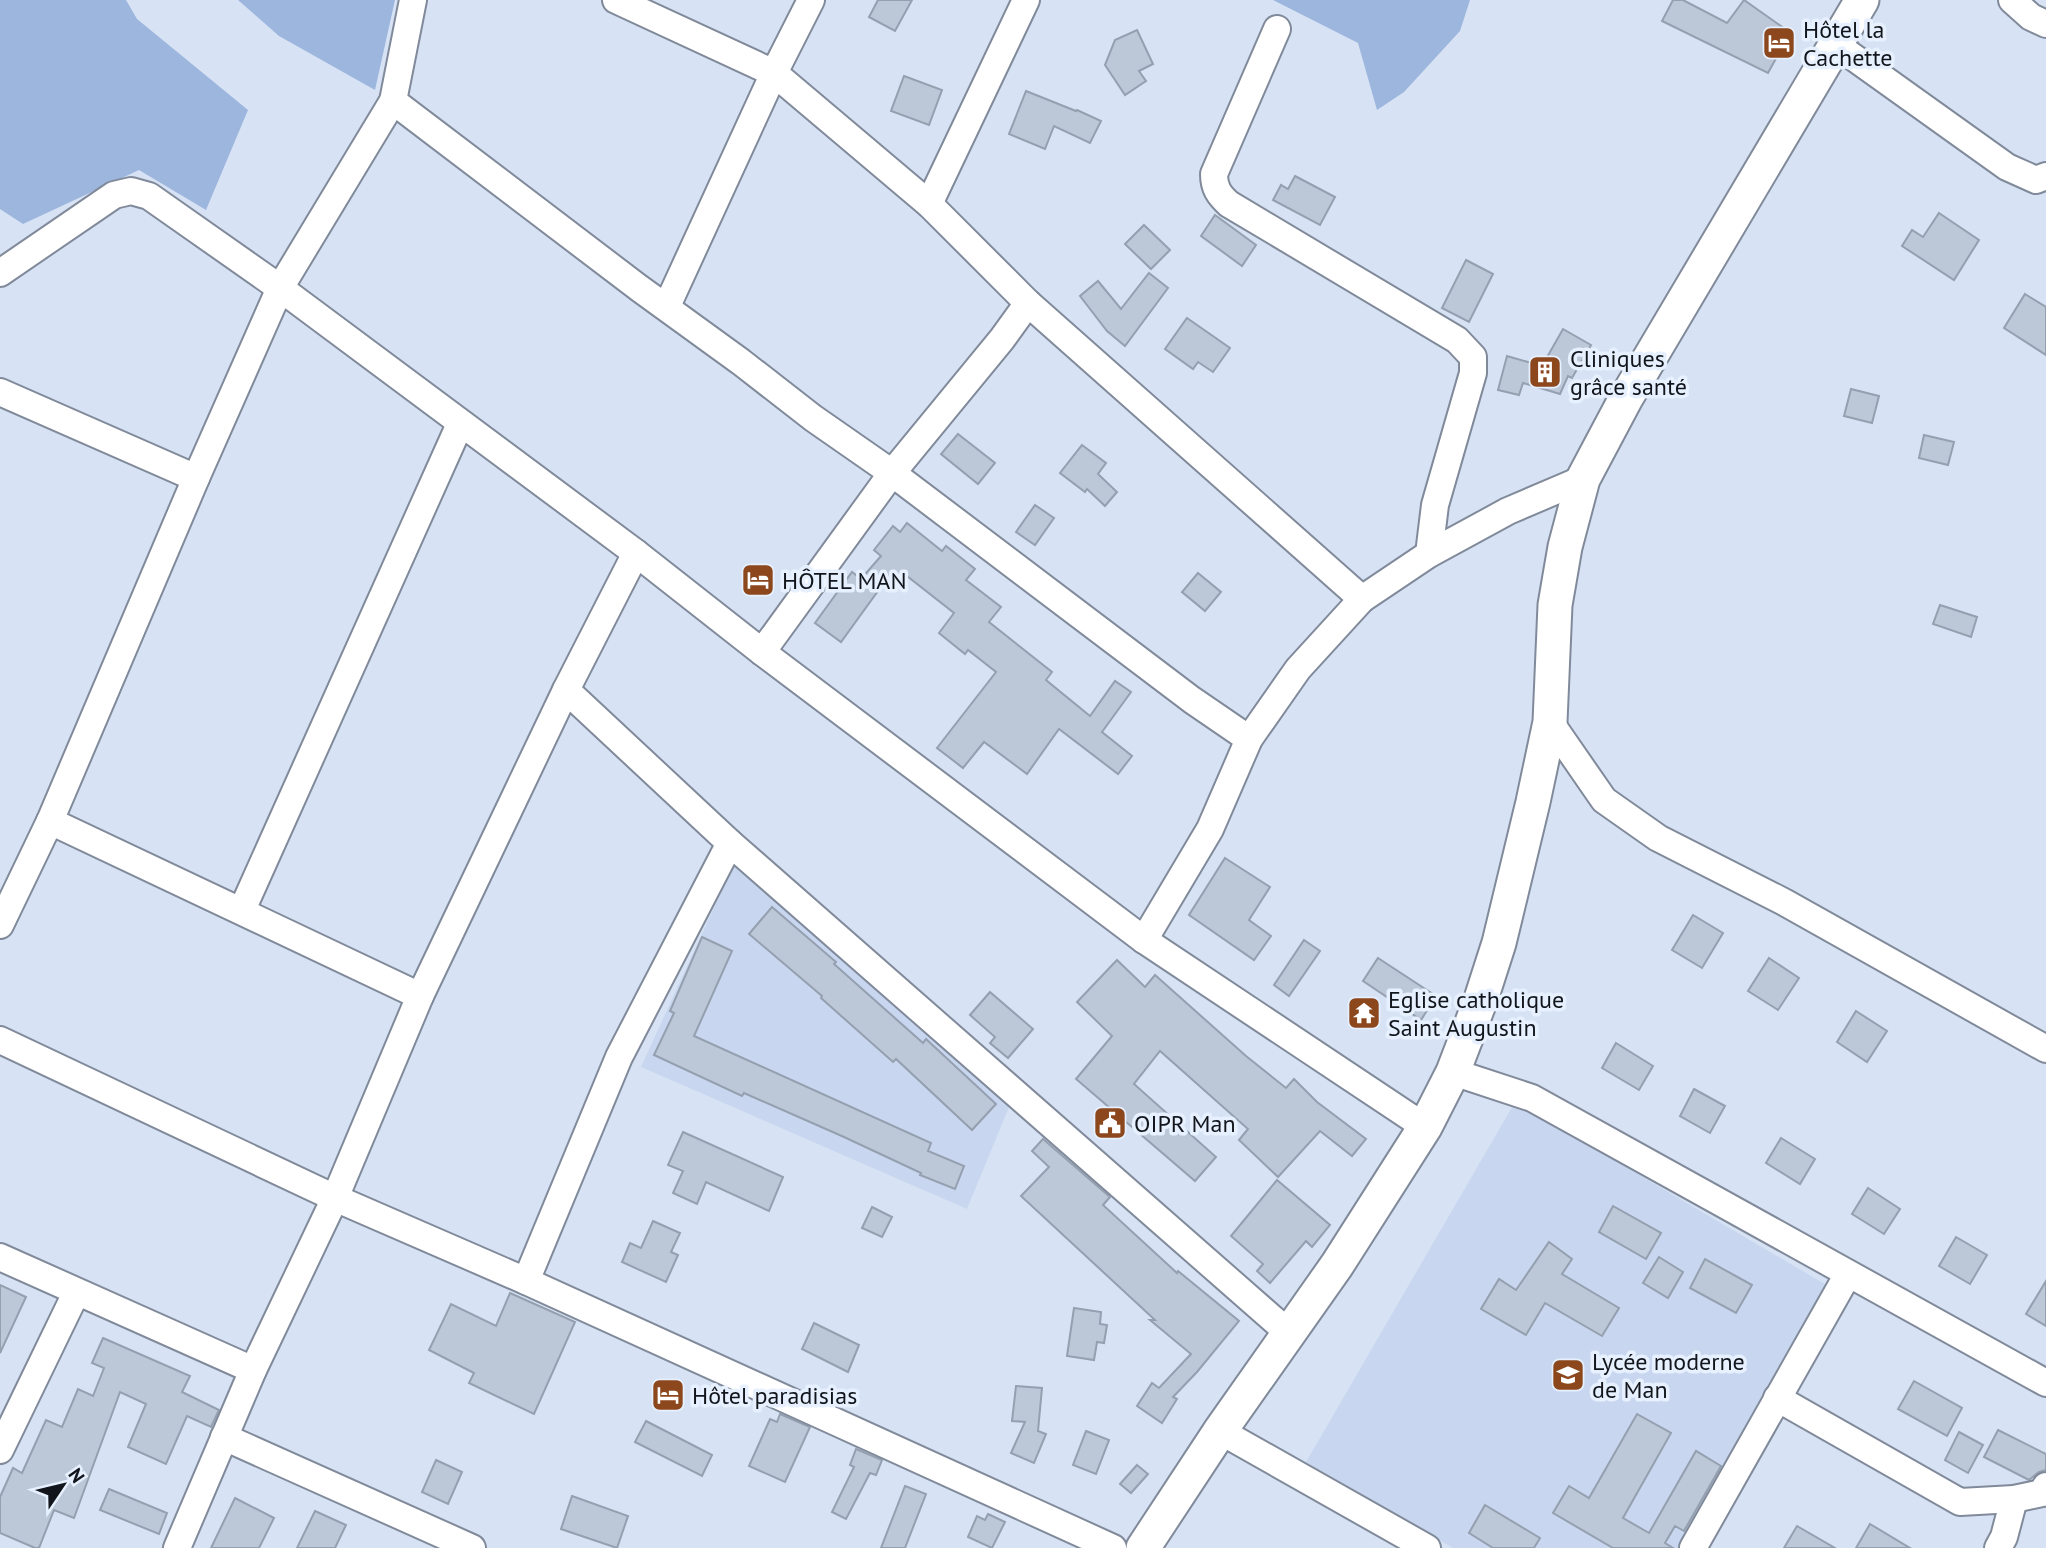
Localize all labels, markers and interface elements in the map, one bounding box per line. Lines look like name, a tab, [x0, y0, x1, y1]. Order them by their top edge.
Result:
place label: Hôtel la Cachette	[1803, 14, 1893, 73]
hotel icon: Hôtel la Cachette	[1760, 24, 1798, 62]
place label: Cliniques grâce santé	[1570, 343, 1687, 402]
building icon: Cliniques grâce santé	[1526, 353, 1564, 391]
hotel icon: HÔTEL MAN	[739, 561, 777, 599]
place label: HÔTEL MAN	[782, 565, 907, 596]
place label: Eglise catholique Saint Augustin	[1388, 984, 1564, 1043]
temple icon: Eglise catholique Saint Augustin	[1345, 994, 1383, 1032]
public building icon: OIPR Man	[1091, 1104, 1129, 1142]
place label: OIPR Man	[1134, 1108, 1236, 1139]
place label: Lycée moderne de Man	[1592, 1346, 1745, 1405]
school or university icon: Lycée moderne de Man	[1549, 1356, 1587, 1394]
hotel icon: Hôtel paradisias	[649, 1376, 687, 1414]
place label: Hôtel paradisias	[692, 1380, 857, 1411]
north arrow	[28, 1450, 98, 1520]
text: N	[64, 1463, 90, 1487]

